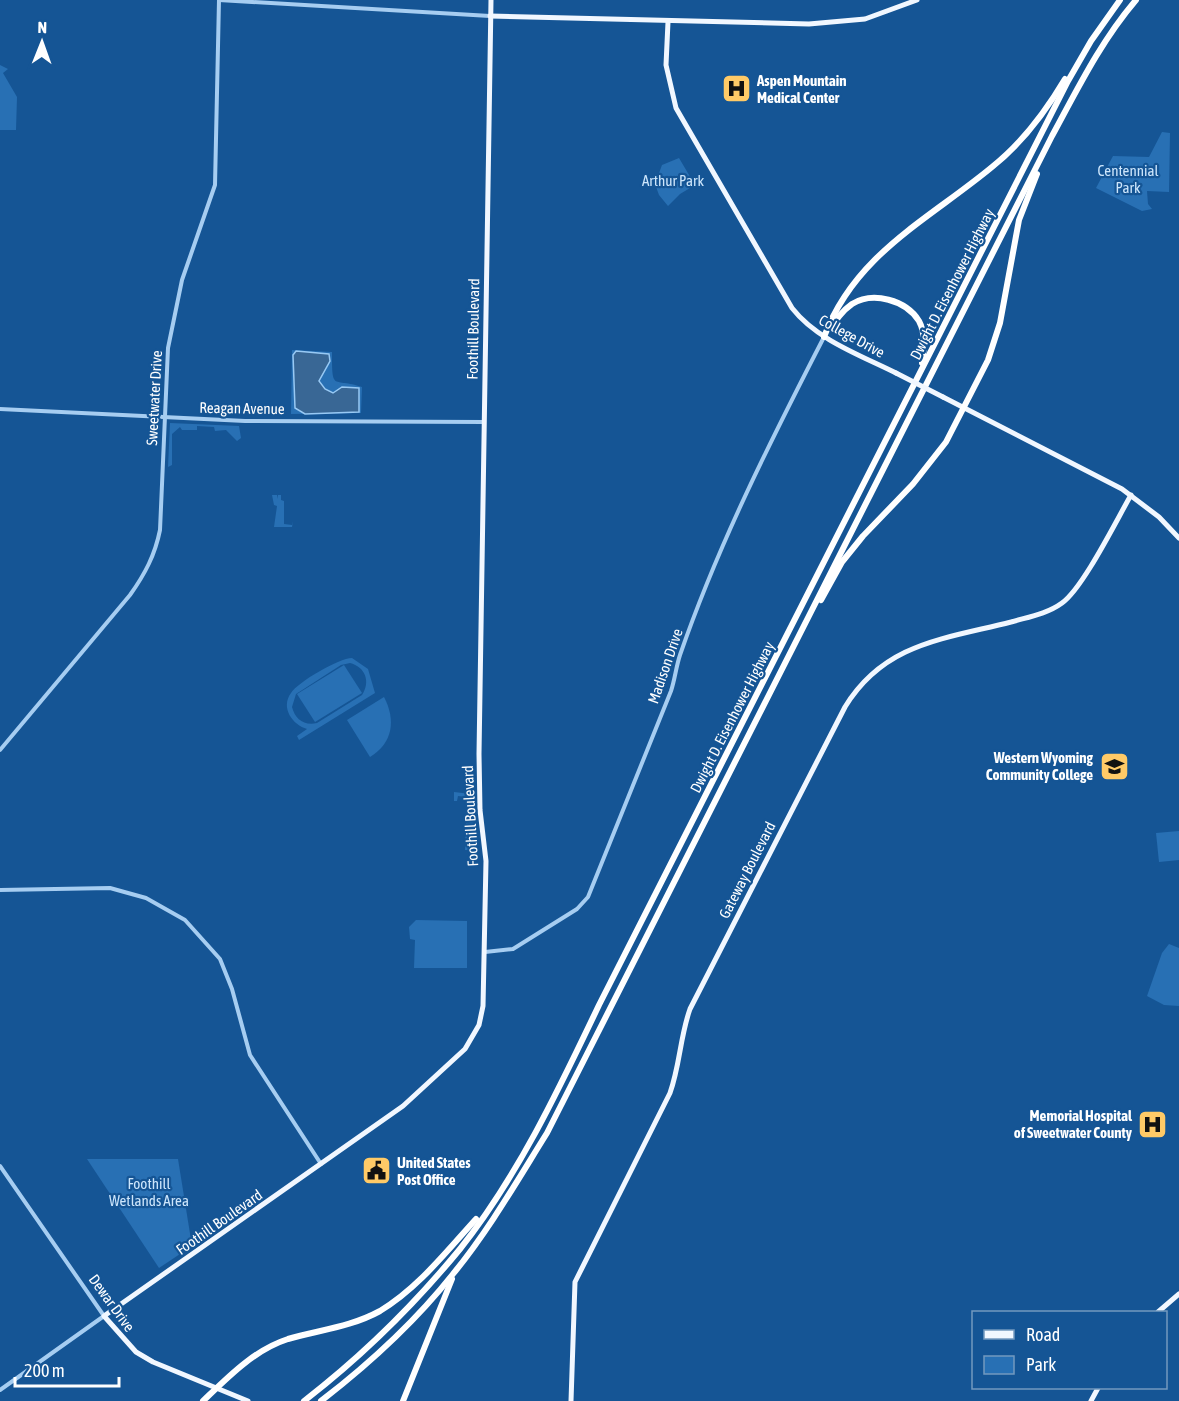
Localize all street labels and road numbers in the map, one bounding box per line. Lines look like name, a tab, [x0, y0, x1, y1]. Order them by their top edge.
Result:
street label: Dwight D. Eisenhower Highway	[907, 206, 997, 362]
street label: Foothill Boulevard	[464, 278, 482, 380]
street label: College Drive	[816, 311, 888, 361]
street label: Sweetwater Drive	[143, 350, 165, 446]
street label: Reagan Avenue	[199, 399, 285, 417]
street label: Madison Drive	[644, 626, 686, 706]
street label: Dwight D. Eisenhower Highway	[687, 639, 777, 795]
street label: Foothill Boulevard	[459, 765, 481, 867]
street label: Gateway Boulevard	[715, 819, 779, 921]
street label: Foothill Boulevard	[173, 1186, 265, 1258]
street label: Dewar Drive	[86, 1271, 139, 1335]

